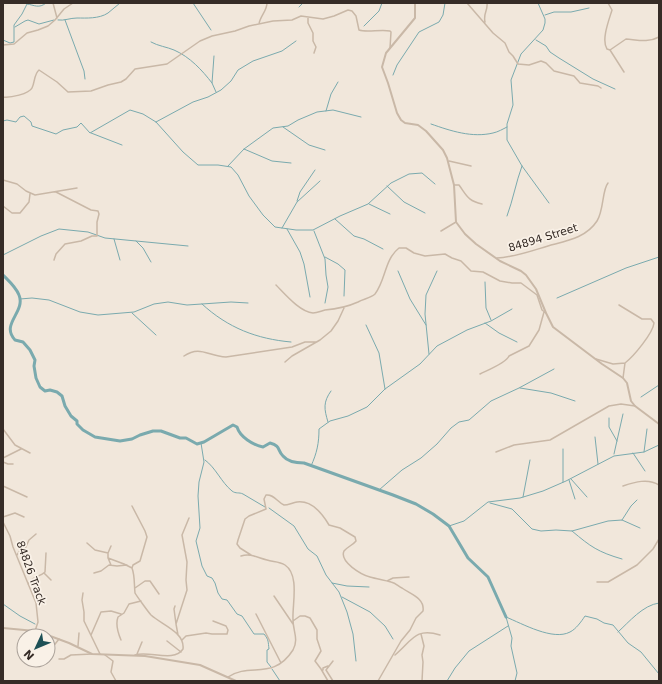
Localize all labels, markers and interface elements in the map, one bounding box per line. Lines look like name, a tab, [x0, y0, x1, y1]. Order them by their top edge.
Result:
street label: 84894 Street	[507, 221, 580, 255]
street label: 84826 Track	[13, 539, 49, 607]
north arrow	[16, 628, 56, 668]
text: N	[21, 647, 37, 662]

